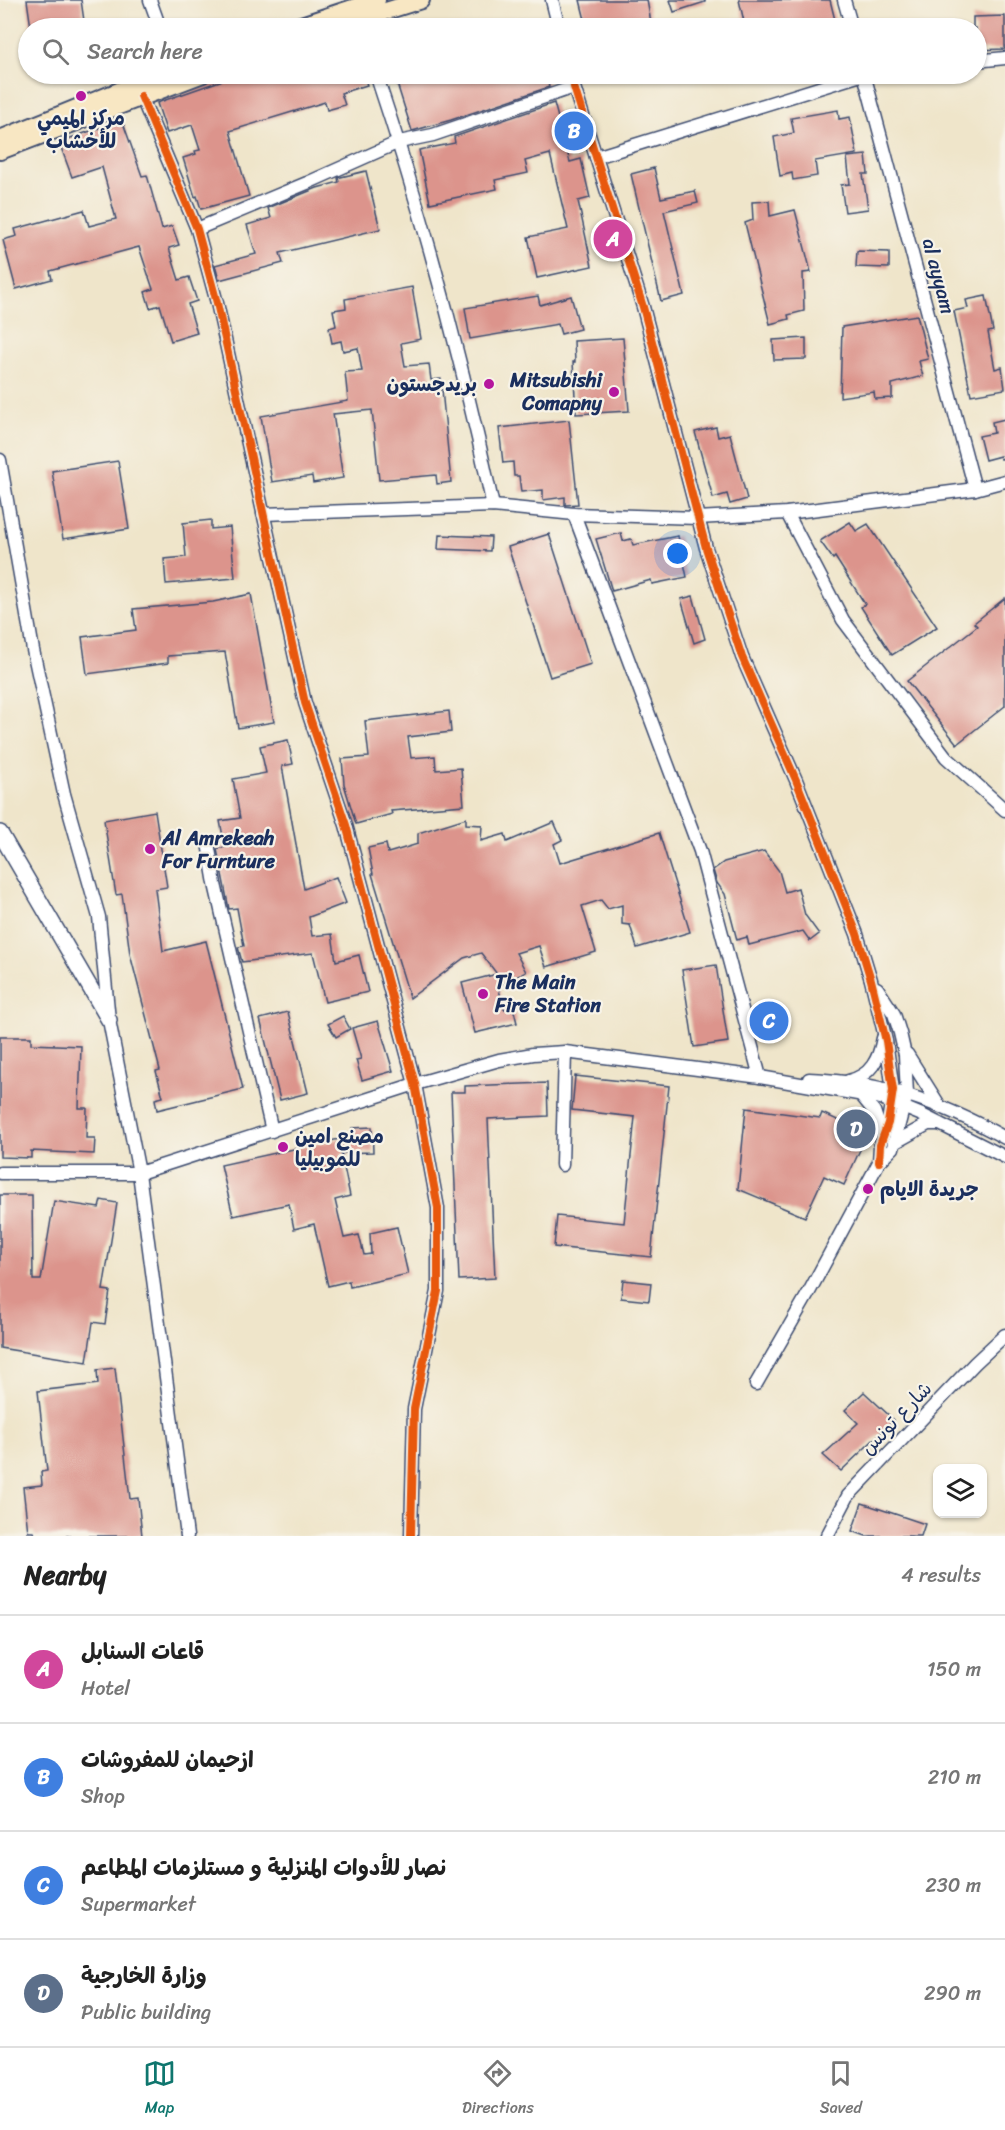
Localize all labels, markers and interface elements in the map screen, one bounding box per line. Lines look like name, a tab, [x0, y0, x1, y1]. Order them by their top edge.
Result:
search box	[18, 18, 987, 84]
text: Search here	[87, 32, 203, 71]
icon: search	[39, 35, 72, 68]
marker: مركز الميمي للأخشاب	[74, 89, 88, 103]
place label: مركز الميمي للأخشاب	[37, 101, 125, 159]
pin: B	[554, 108, 594, 154]
pin: A	[594, 216, 632, 262]
street label: al ayyam	[912, 234, 965, 318]
place label: Mitsubishi Comapny	[509, 363, 603, 421]
place label: بريدجستون	[387, 367, 477, 402]
marker: بريدجستون	[482, 377, 496, 391]
marker: Mitsubishi Comapny	[607, 385, 621, 399]
your location	[663, 539, 692, 568]
place label: Al Amrekeah For Furnture	[161, 821, 276, 879]
marker: Al Amrekeah For Furnture	[143, 842, 157, 856]
place label: The Main Fire Station	[494, 965, 601, 1023]
marker: The Main Fire Station	[476, 987, 490, 1001]
pin: C	[750, 998, 788, 1044]
pin: D	[836, 1106, 876, 1152]
place label: مصنع امين للموبيليا	[295, 1119, 384, 1177]
marker: مصنع امين للموبيليا	[276, 1140, 290, 1154]
place label: جريدة الايام	[880, 1172, 979, 1207]
marker: جريدة الايام	[861, 1182, 875, 1196]
street label: شارع تونس	[852, 1373, 941, 1464]
map controls	[933, 1464, 987, 1518]
button: layers	[933, 1464, 987, 1518]
text: Nearby	[24, 1552, 106, 1598]
text: 4 results	[901, 1558, 981, 1593]
text: قاعات السنابل	[81, 1632, 204, 1671]
text: A	[37, 1652, 50, 1687]
text: 150 m	[927, 1652, 981, 1687]
text: Hotel	[81, 1671, 130, 1706]
text: ازحيمان للمفروشات	[81, 1740, 254, 1779]
text: B	[37, 1760, 50, 1795]
text: 210 m	[928, 1760, 981, 1795]
text: Shop	[81, 1779, 125, 1814]
text: نصار للأدوات المنزلية و مستلزمات المطاعم	[81, 1848, 448, 1887]
text: C	[37, 1868, 50, 1903]
text: 230 m	[925, 1868, 981, 1903]
text: Supermarket	[81, 1887, 196, 1922]
text: وزارة الخارجية	[81, 1956, 207, 1995]
text: D	[38, 1976, 49, 2011]
text: 290 m	[924, 1976, 981, 2011]
text: Public building	[81, 1995, 211, 2030]
tab: Map	[143, 2057, 176, 2122]
tab: Directions	[462, 2057, 534, 2122]
tab: Saved	[820, 2057, 862, 2122]

